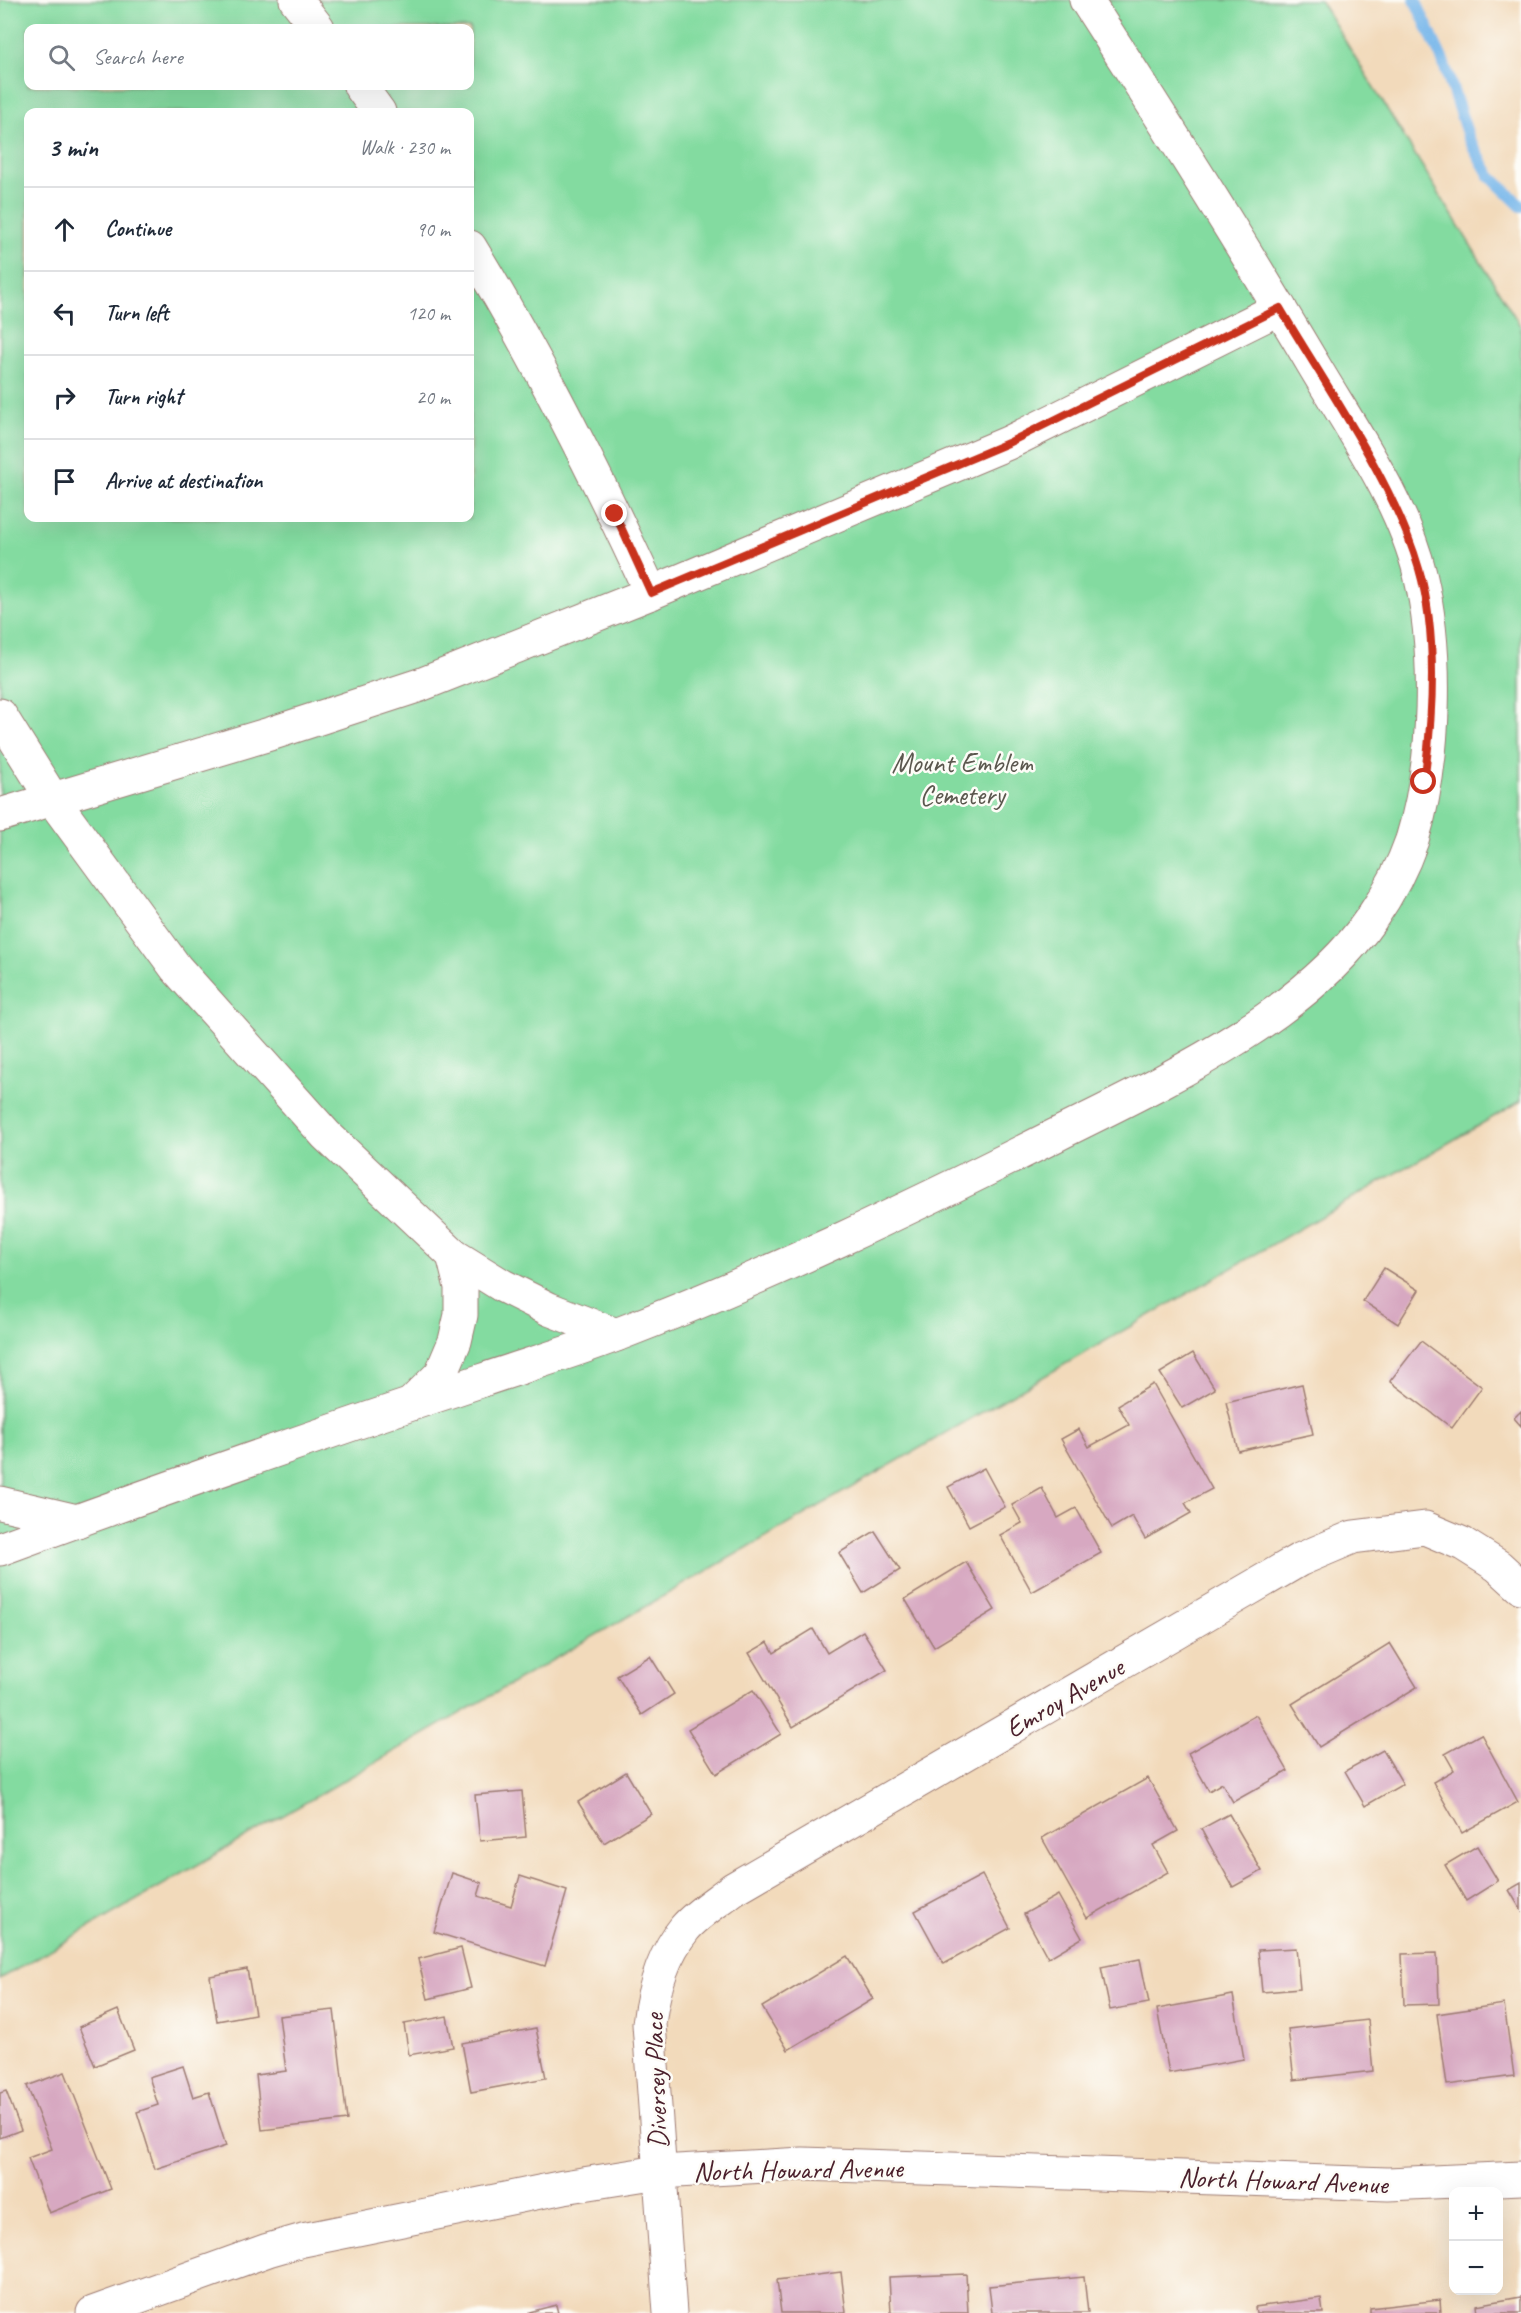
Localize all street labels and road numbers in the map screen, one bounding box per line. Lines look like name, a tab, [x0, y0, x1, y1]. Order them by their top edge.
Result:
street label: Emroy Avenue	[999, 1649, 1131, 1745]
street label: Diversey Place	[636, 2011, 675, 2149]
street label: North Howard Avenue	[693, 2150, 905, 2189]
street label: North Howard Avenue	[1178, 2159, 1390, 2202]

